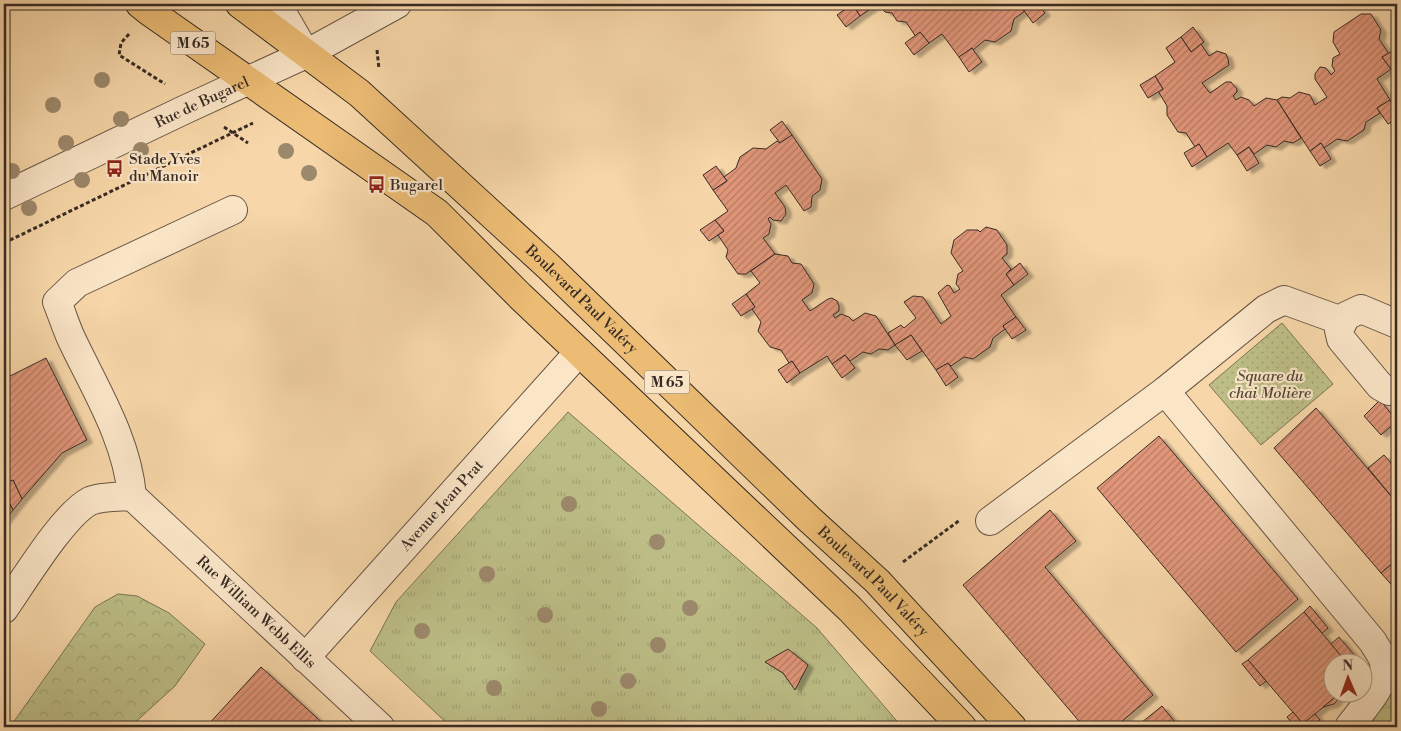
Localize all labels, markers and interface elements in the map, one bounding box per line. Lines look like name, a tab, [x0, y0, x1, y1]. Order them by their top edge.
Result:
road number: M 65	[170, 32, 216, 54]
street label: Rue de Bugarel	[152, 72, 253, 133]
place label: Stade Yves du Manoir	[129, 150, 200, 186]
bus stop icon: Stade Yves du Manoir	[105, 158, 125, 178]
bus stop icon: Bugarel	[366, 175, 386, 195]
place label: Bugarel	[389, 176, 443, 195]
street label: Boulevard Paul Valéry	[520, 240, 642, 358]
park label: Square du chai Molière	[1229, 367, 1311, 403]
road number: M 65	[644, 371, 690, 394]
street label: Avenue Jean Prat	[396, 456, 488, 556]
street label: Boulevard Paul Valéry	[813, 522, 933, 641]
street label: Rue William Webb Ellis	[192, 552, 320, 673]
north arrow	[1324, 654, 1374, 704]
text: N	[1342, 657, 1353, 675]

